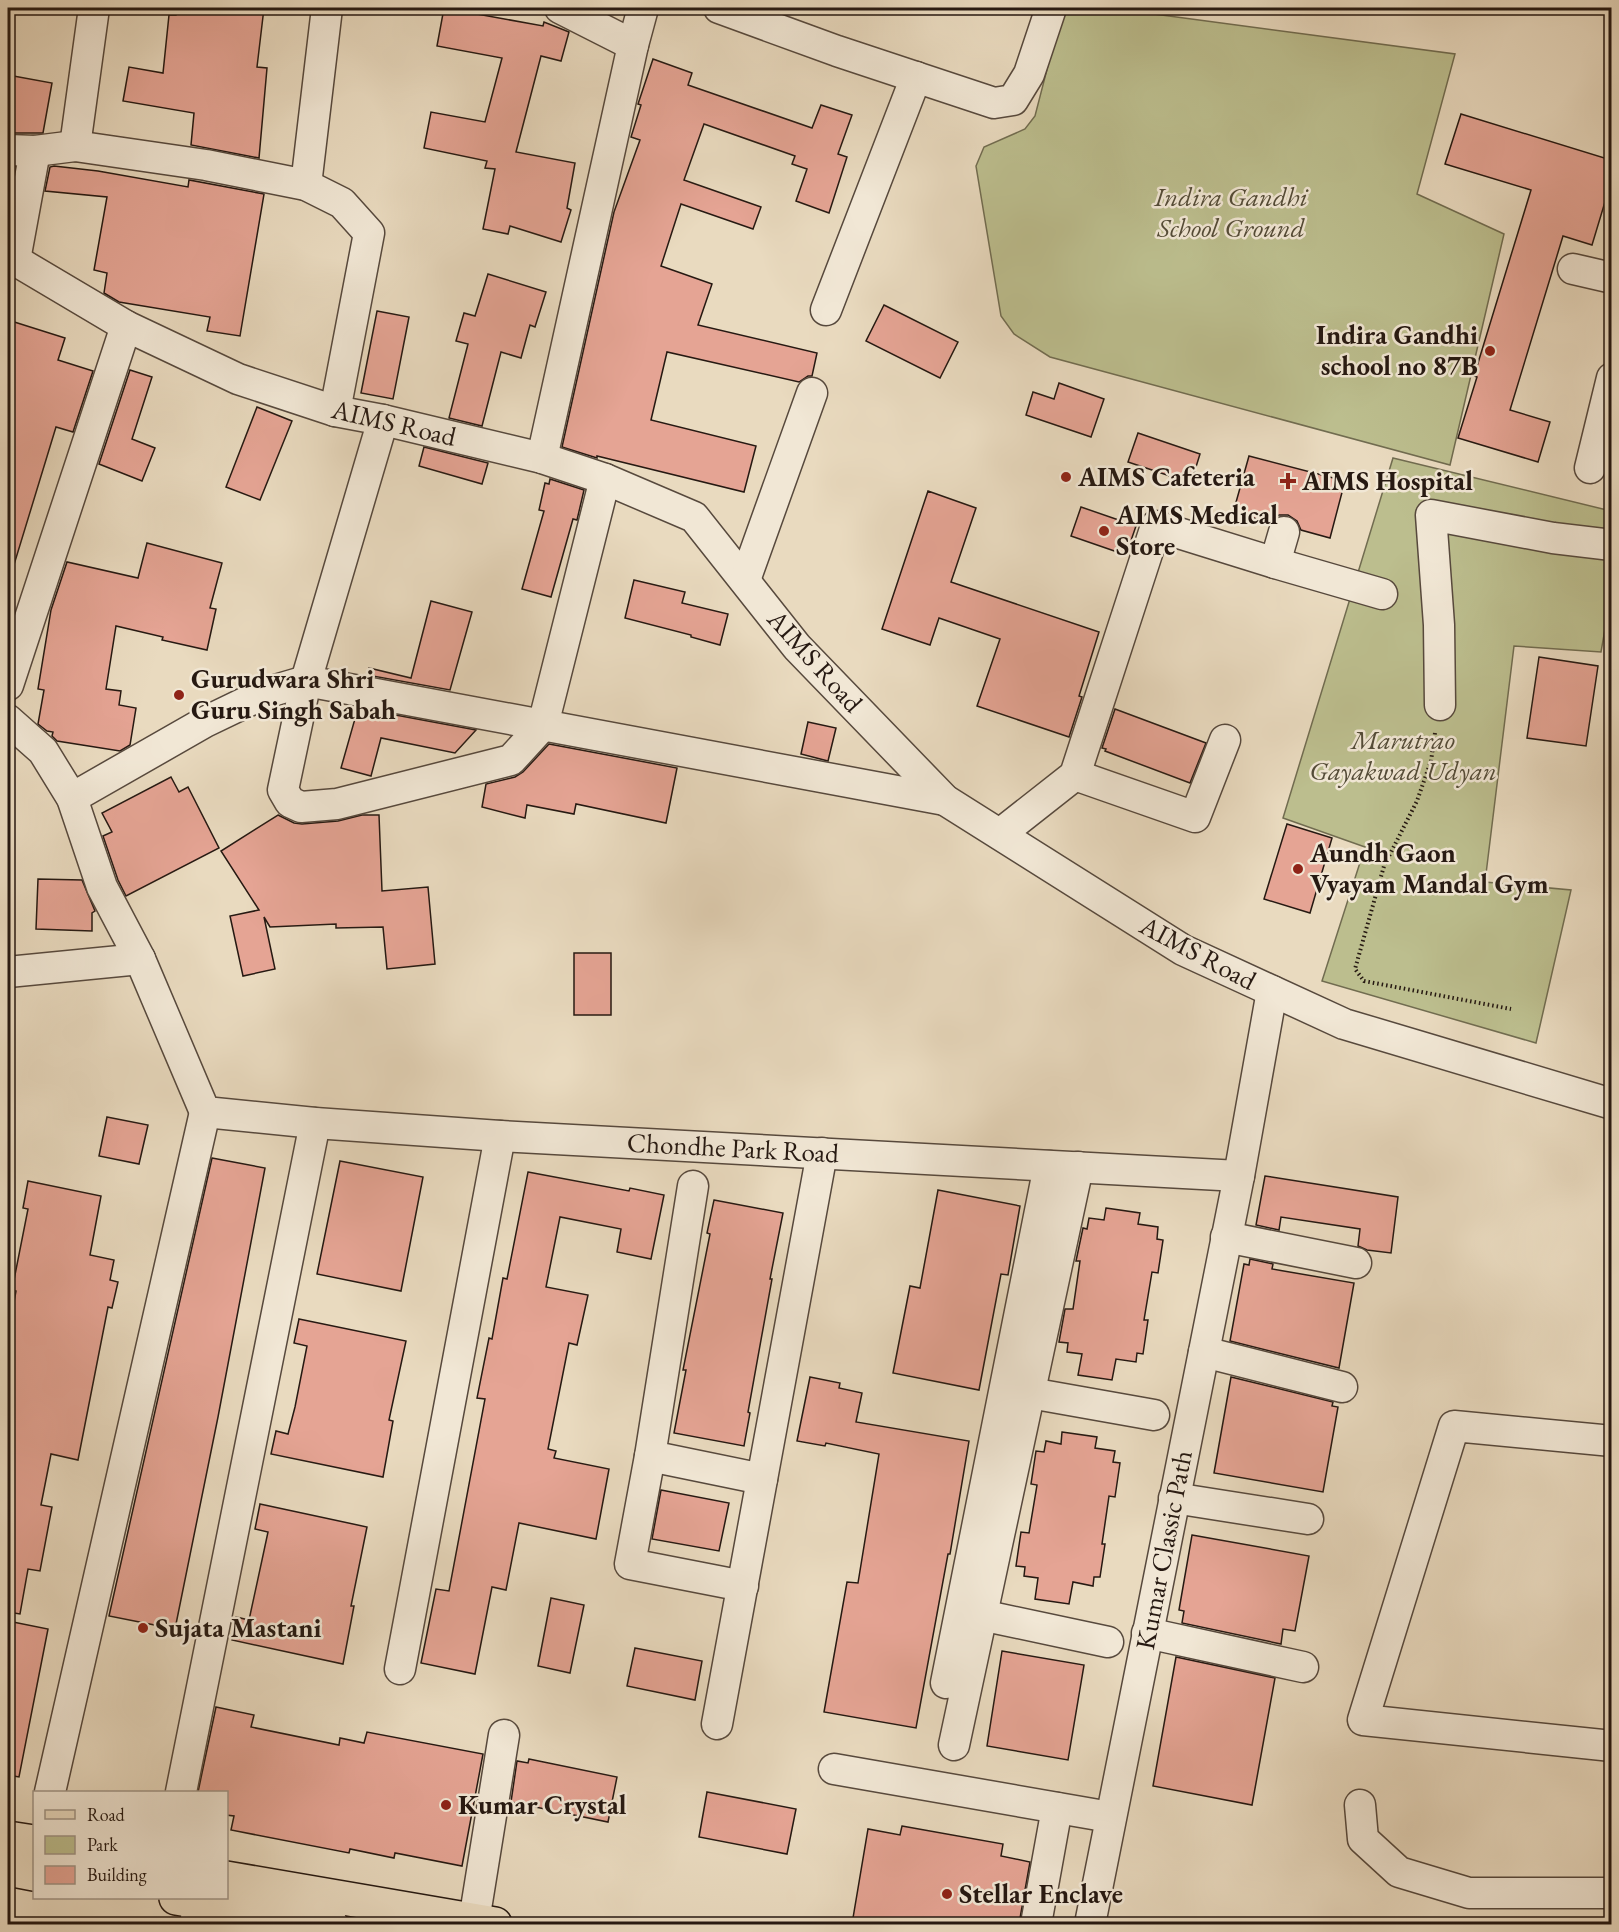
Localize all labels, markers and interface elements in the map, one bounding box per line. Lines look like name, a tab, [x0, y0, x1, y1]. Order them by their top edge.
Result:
park label: Indira Gandhi School Ground	[1153, 179, 1309, 245]
place label: Indira Gandhi school no 87B	[1316, 317, 1478, 383]
marker: Indira Gandhi school no 87B	[1483, 344, 1497, 358]
street label: AIMS Road	[327, 391, 460, 454]
place label: AIMS Cafeteria	[1077, 459, 1255, 494]
place label: AIMS Hospital	[1301, 463, 1473, 498]
marker: AIMS Cafeteria	[1059, 470, 1073, 484]
marker: AIMS Hospital	[1279, 472, 1297, 490]
place label: AIMS Medical Store	[1115, 497, 1278, 563]
marker: AIMS Medical Store	[1097, 524, 1111, 538]
street label: AIMS Road	[759, 601, 871, 720]
place label: Gurudwara Shri Guru Singh Sabah	[191, 661, 396, 727]
marker: Gurudwara Shri Guru Singh Sabah	[172, 688, 186, 702]
park label: Marutrao Gayakwad Udyan	[1309, 722, 1497, 788]
place label: Aundh Gaon Vyayam Mandal Gym	[1309, 835, 1549, 901]
marker: Aundh Gaon Vyayam Mandal Gym	[1291, 862, 1305, 876]
street label: AIMS Road	[1133, 907, 1263, 998]
street label: Chondhe Park Road	[626, 1124, 840, 1171]
street label: Kumar Classic Path	[1127, 1447, 1200, 1653]
place label: Sujata Mastani	[155, 1610, 322, 1645]
marker: Sujata Mastani	[136, 1621, 150, 1635]
place label: Kumar Crystal	[458, 1787, 627, 1822]
legend	[33, 1791, 228, 1899]
marker: Kumar Crystal	[439, 1798, 453, 1812]
text: Road	[87, 1803, 126, 1826]
text: Park	[87, 1833, 118, 1856]
text: Building	[87, 1863, 147, 1886]
place label: Stellar Enclave	[959, 1876, 1123, 1911]
marker: Stellar Enclave	[940, 1887, 954, 1901]

